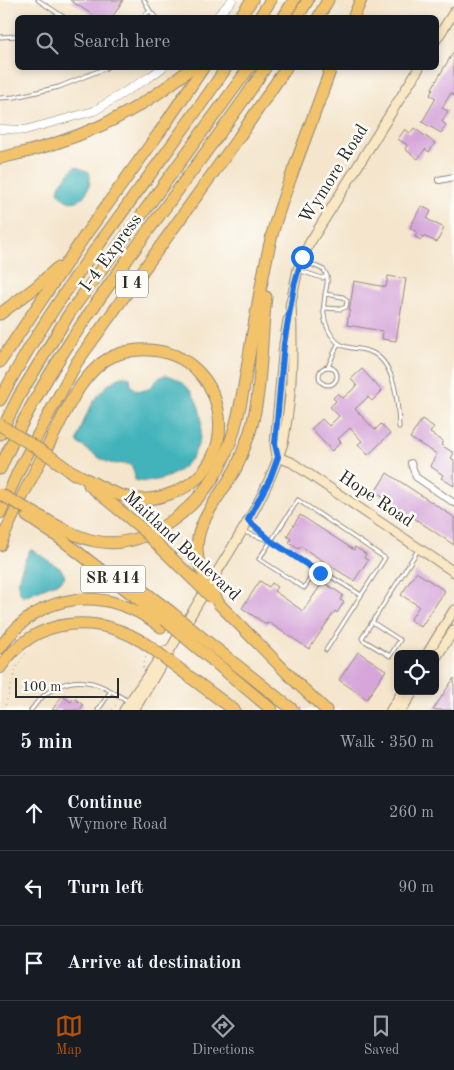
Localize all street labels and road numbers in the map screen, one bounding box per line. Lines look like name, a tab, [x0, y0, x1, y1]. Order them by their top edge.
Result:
street label: Wymore Road	[296, 121, 372, 227]
street label: I-4 Express	[77, 210, 145, 295]
road number: I 4	[116, 270, 148, 298]
street label: Hope Road	[335, 468, 417, 530]
street label: Maitland Boulevard	[120, 488, 244, 604]
road number: SR 414	[80, 566, 146, 592]

